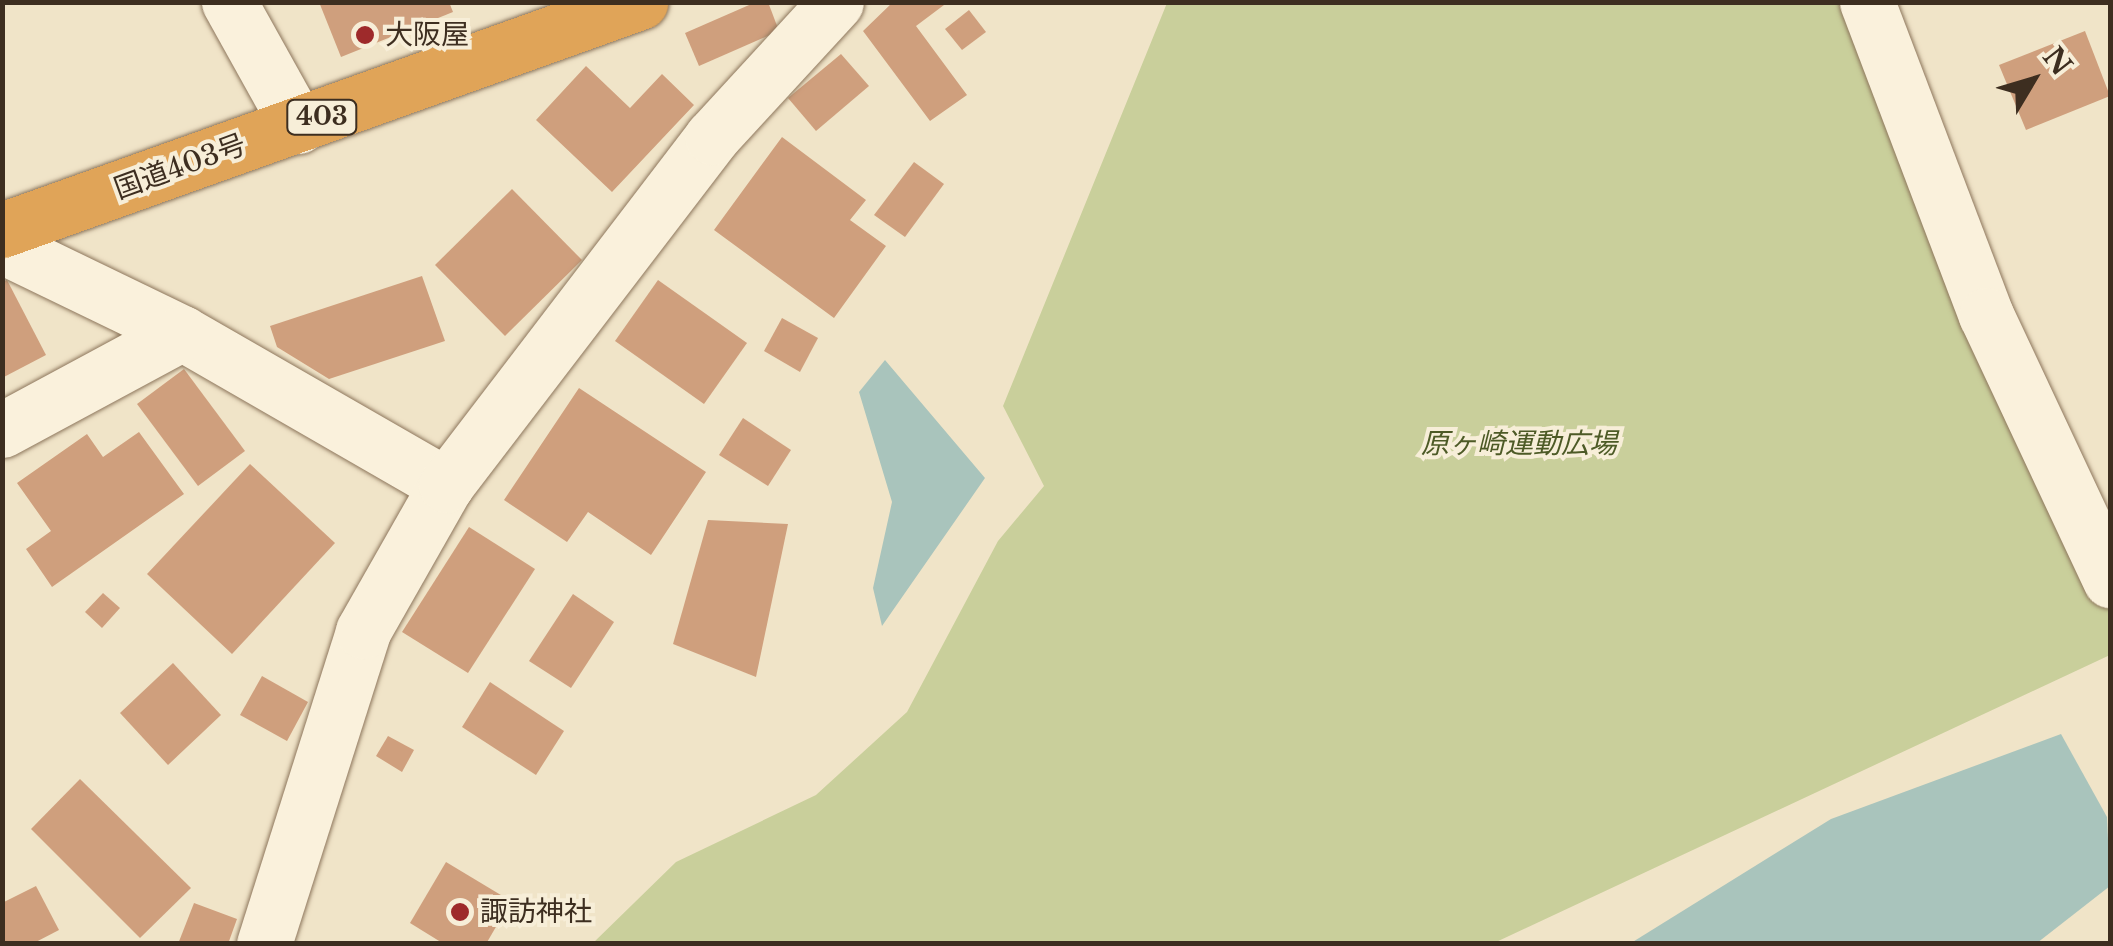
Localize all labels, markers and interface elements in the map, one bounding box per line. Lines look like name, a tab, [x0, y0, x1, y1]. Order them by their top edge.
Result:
place label: 大阪屋	[385, 18, 469, 52]
marker: 大阪屋	[354, 24, 376, 46]
north arrow	[1983, 30, 2083, 130]
text: N	[2035, 40, 2079, 82]
road number: 403	[284, 97, 360, 137]
street label: 国道403号	[110, 128, 250, 206]
park label: 原ヶ崎運動広場	[1421, 427, 1617, 461]
place label: 諏訪神社	[480, 895, 592, 929]
marker: 諏訪神社	[449, 901, 471, 923]

